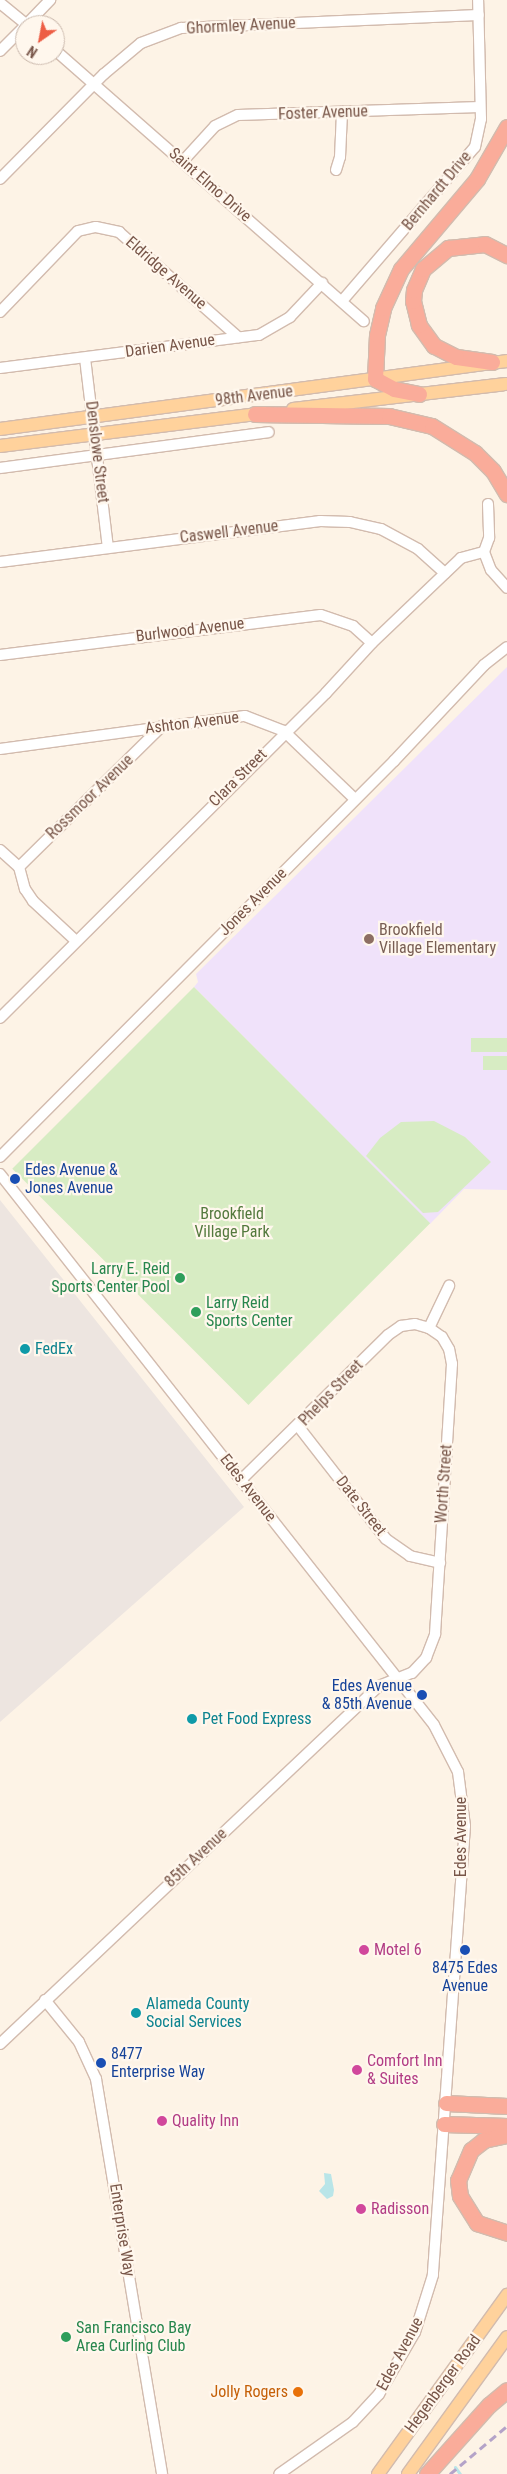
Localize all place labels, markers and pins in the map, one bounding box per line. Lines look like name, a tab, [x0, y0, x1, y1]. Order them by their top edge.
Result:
place label: Brookfield Village Elementary	[379, 920, 496, 958]
marker: Brookfield Village Elementary	[363, 933, 375, 945]
place label: Edes Avenue & Jones Avenue	[25, 1160, 118, 1198]
marker: Edes Avenue & Jones Avenue	[9, 1173, 21, 1185]
place label: Larry E. Reid Sports Center Pool	[51, 1259, 170, 1297]
marker: Larry E. Reid Sports Center Pool	[174, 1272, 186, 1284]
place label: Larry Reid Sports Center	[206, 1293, 293, 1331]
marker: Larry Reid Sports Center	[190, 1306, 202, 1318]
place label: FedEx	[35, 1339, 73, 1359]
marker: FedEx	[19, 1343, 31, 1355]
place label: Edes Avenue & 85th Avenue	[322, 1676, 412, 1714]
marker: Edes Avenue & 85th Avenue	[416, 1689, 428, 1701]
place label: Pet Food Express	[202, 1709, 312, 1729]
marker: Pet Food Express	[186, 1713, 198, 1725]
place label: Motel 6	[374, 1940, 422, 1960]
marker: Motel 6	[358, 1944, 370, 1956]
marker: 8475 Edes Avenue	[459, 1944, 471, 1956]
place label: 8475 Edes Avenue	[432, 1958, 498, 1996]
place label: Alameda County Social Services	[146, 1994, 249, 2032]
marker: Alameda County Social Services	[130, 2007, 142, 2019]
place label: 8477 Enterprise Way	[111, 2044, 205, 2082]
place label: Comfort Inn & Suites	[367, 2051, 442, 2089]
marker: 8477 Enterprise Way	[95, 2057, 107, 2069]
marker: Comfort Inn & Suites	[351, 2064, 363, 2076]
place label: Quality Inn	[172, 2111, 239, 2131]
marker: Quality Inn	[156, 2115, 168, 2127]
place label: Radisson	[371, 2199, 429, 2219]
marker: Radisson	[355, 2203, 367, 2215]
place label: San Francisco Bay Area Curling Club	[76, 2318, 191, 2356]
marker: San Francisco Bay Area Curling Club	[60, 2331, 72, 2343]
place label: Jolly Rogers	[210, 2382, 288, 2402]
marker: Jolly Rogers	[292, 2386, 304, 2398]

